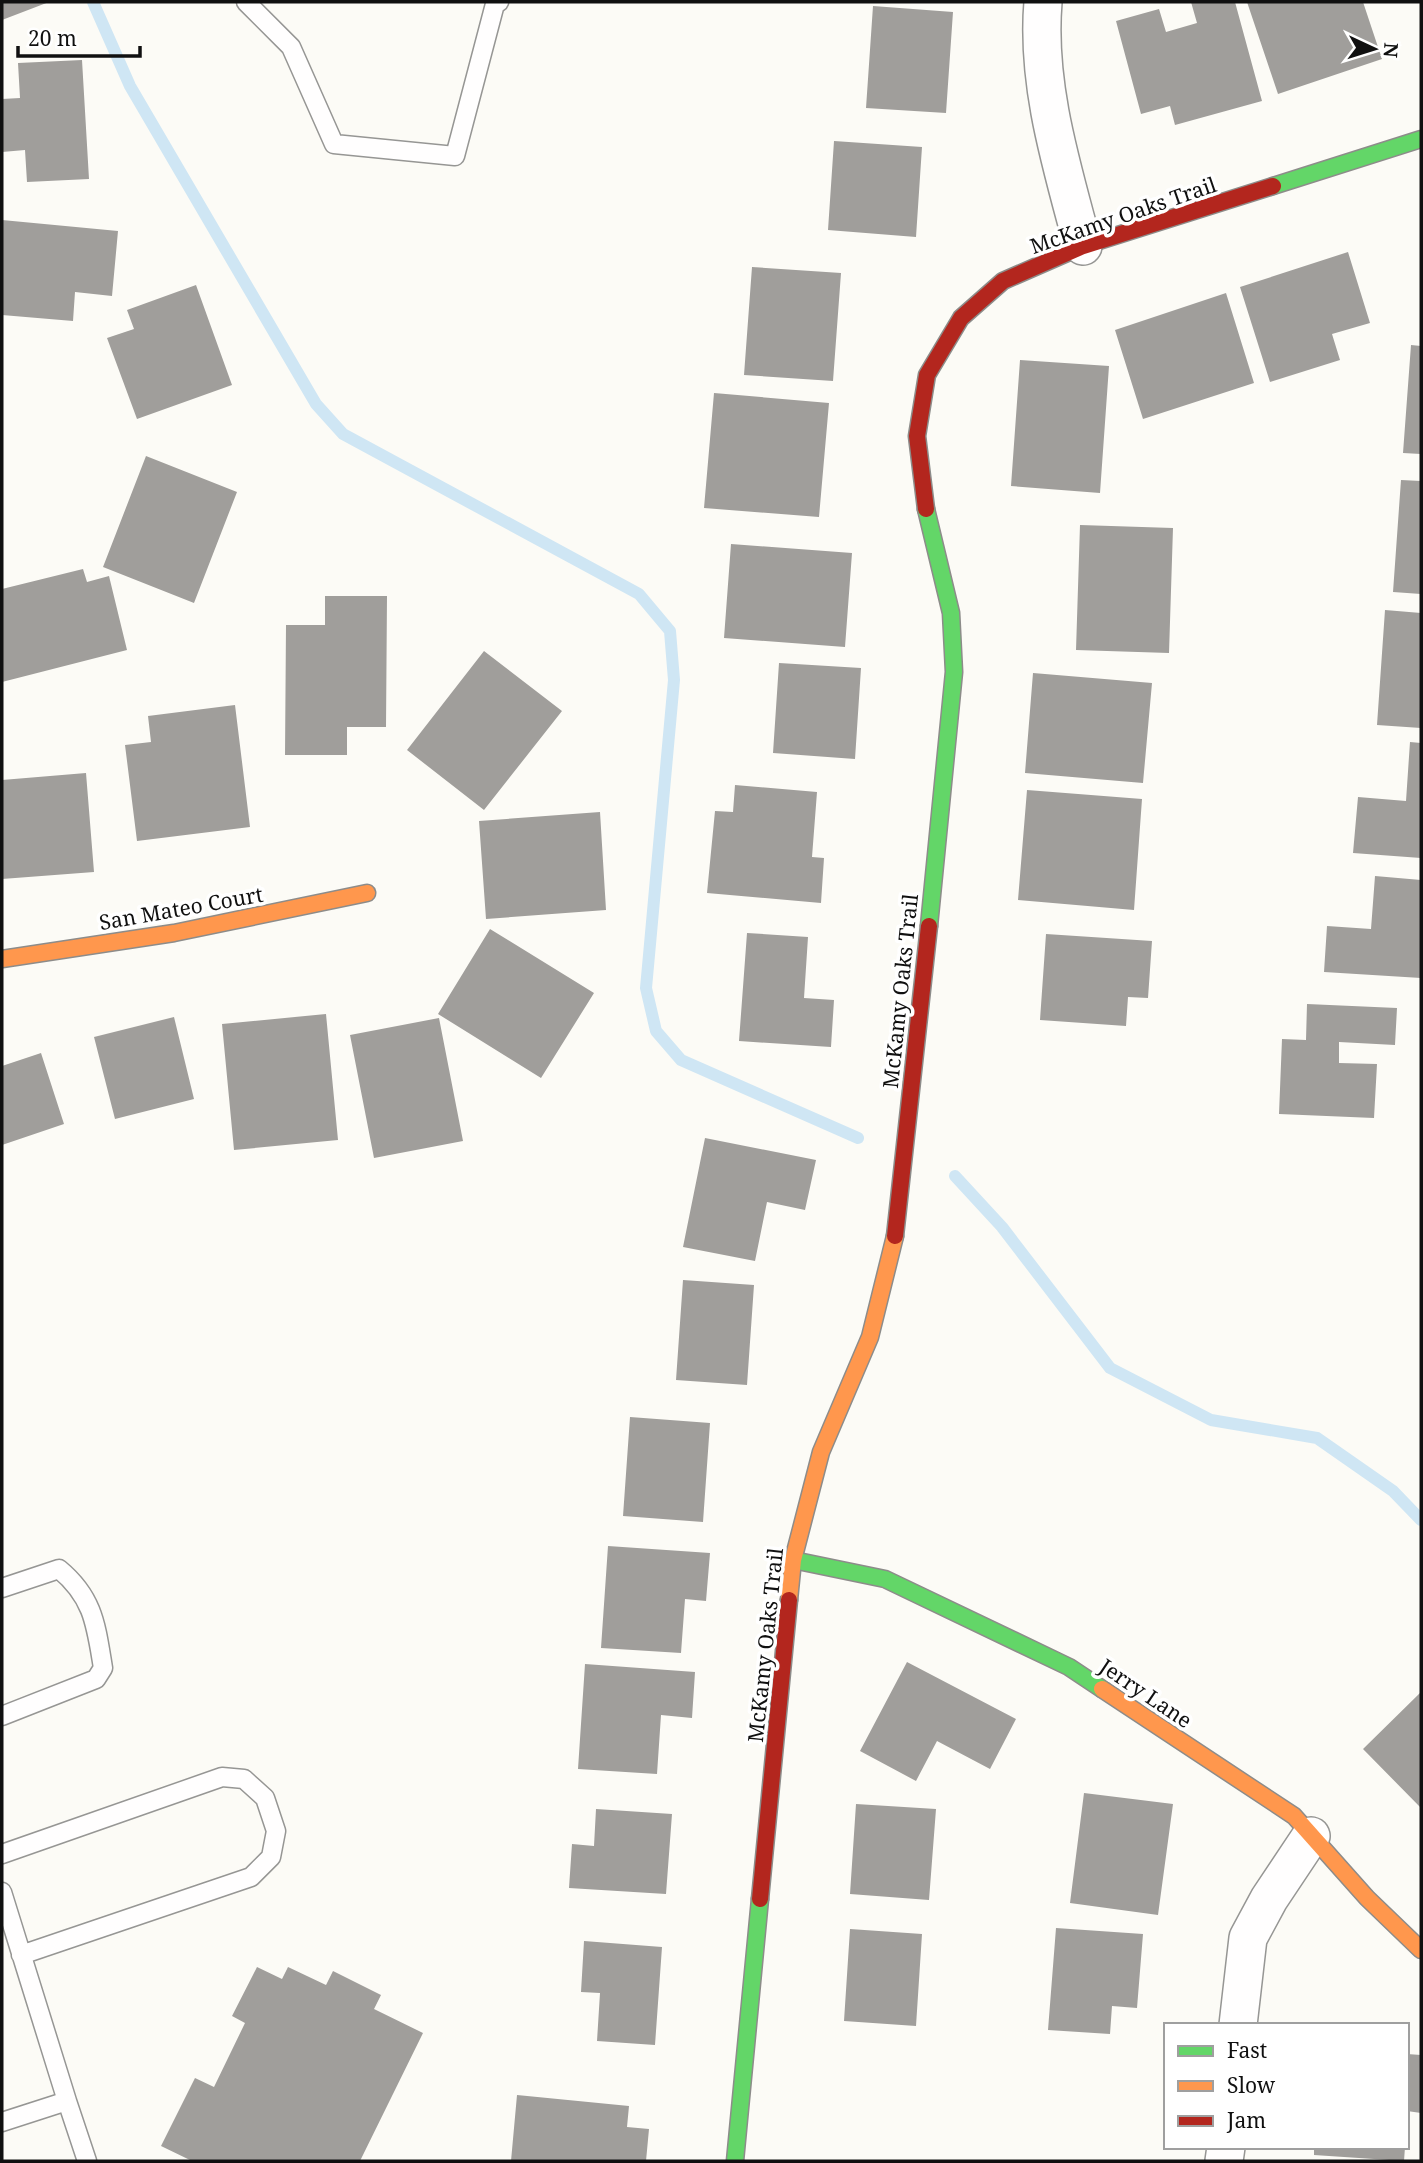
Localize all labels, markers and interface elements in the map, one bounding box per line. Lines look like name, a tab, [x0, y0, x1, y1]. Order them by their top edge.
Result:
scale bar	[18, 14, 140, 58]
north arrow	[1339, 14, 1409, 84]
text: 20 m	[28, 24, 77, 52]
text: N	[1377, 42, 1404, 59]
street label: McKamy Oaks Trail	[1026, 170, 1220, 260]
street label: San Mateo Court	[97, 880, 265, 936]
street label: McKamy Oaks Trail	[876, 892, 924, 1090]
street label: McKamy Oaks Trail	[741, 1546, 789, 1744]
street label: Jerry Lane	[1094, 1651, 1198, 1734]
legend	[1164, 2023, 1409, 2149]
text: Fast	[1227, 2036, 1267, 2064]
text: Slow	[1227, 2071, 1276, 2099]
text: Jam	[1226, 2106, 1266, 2134]

